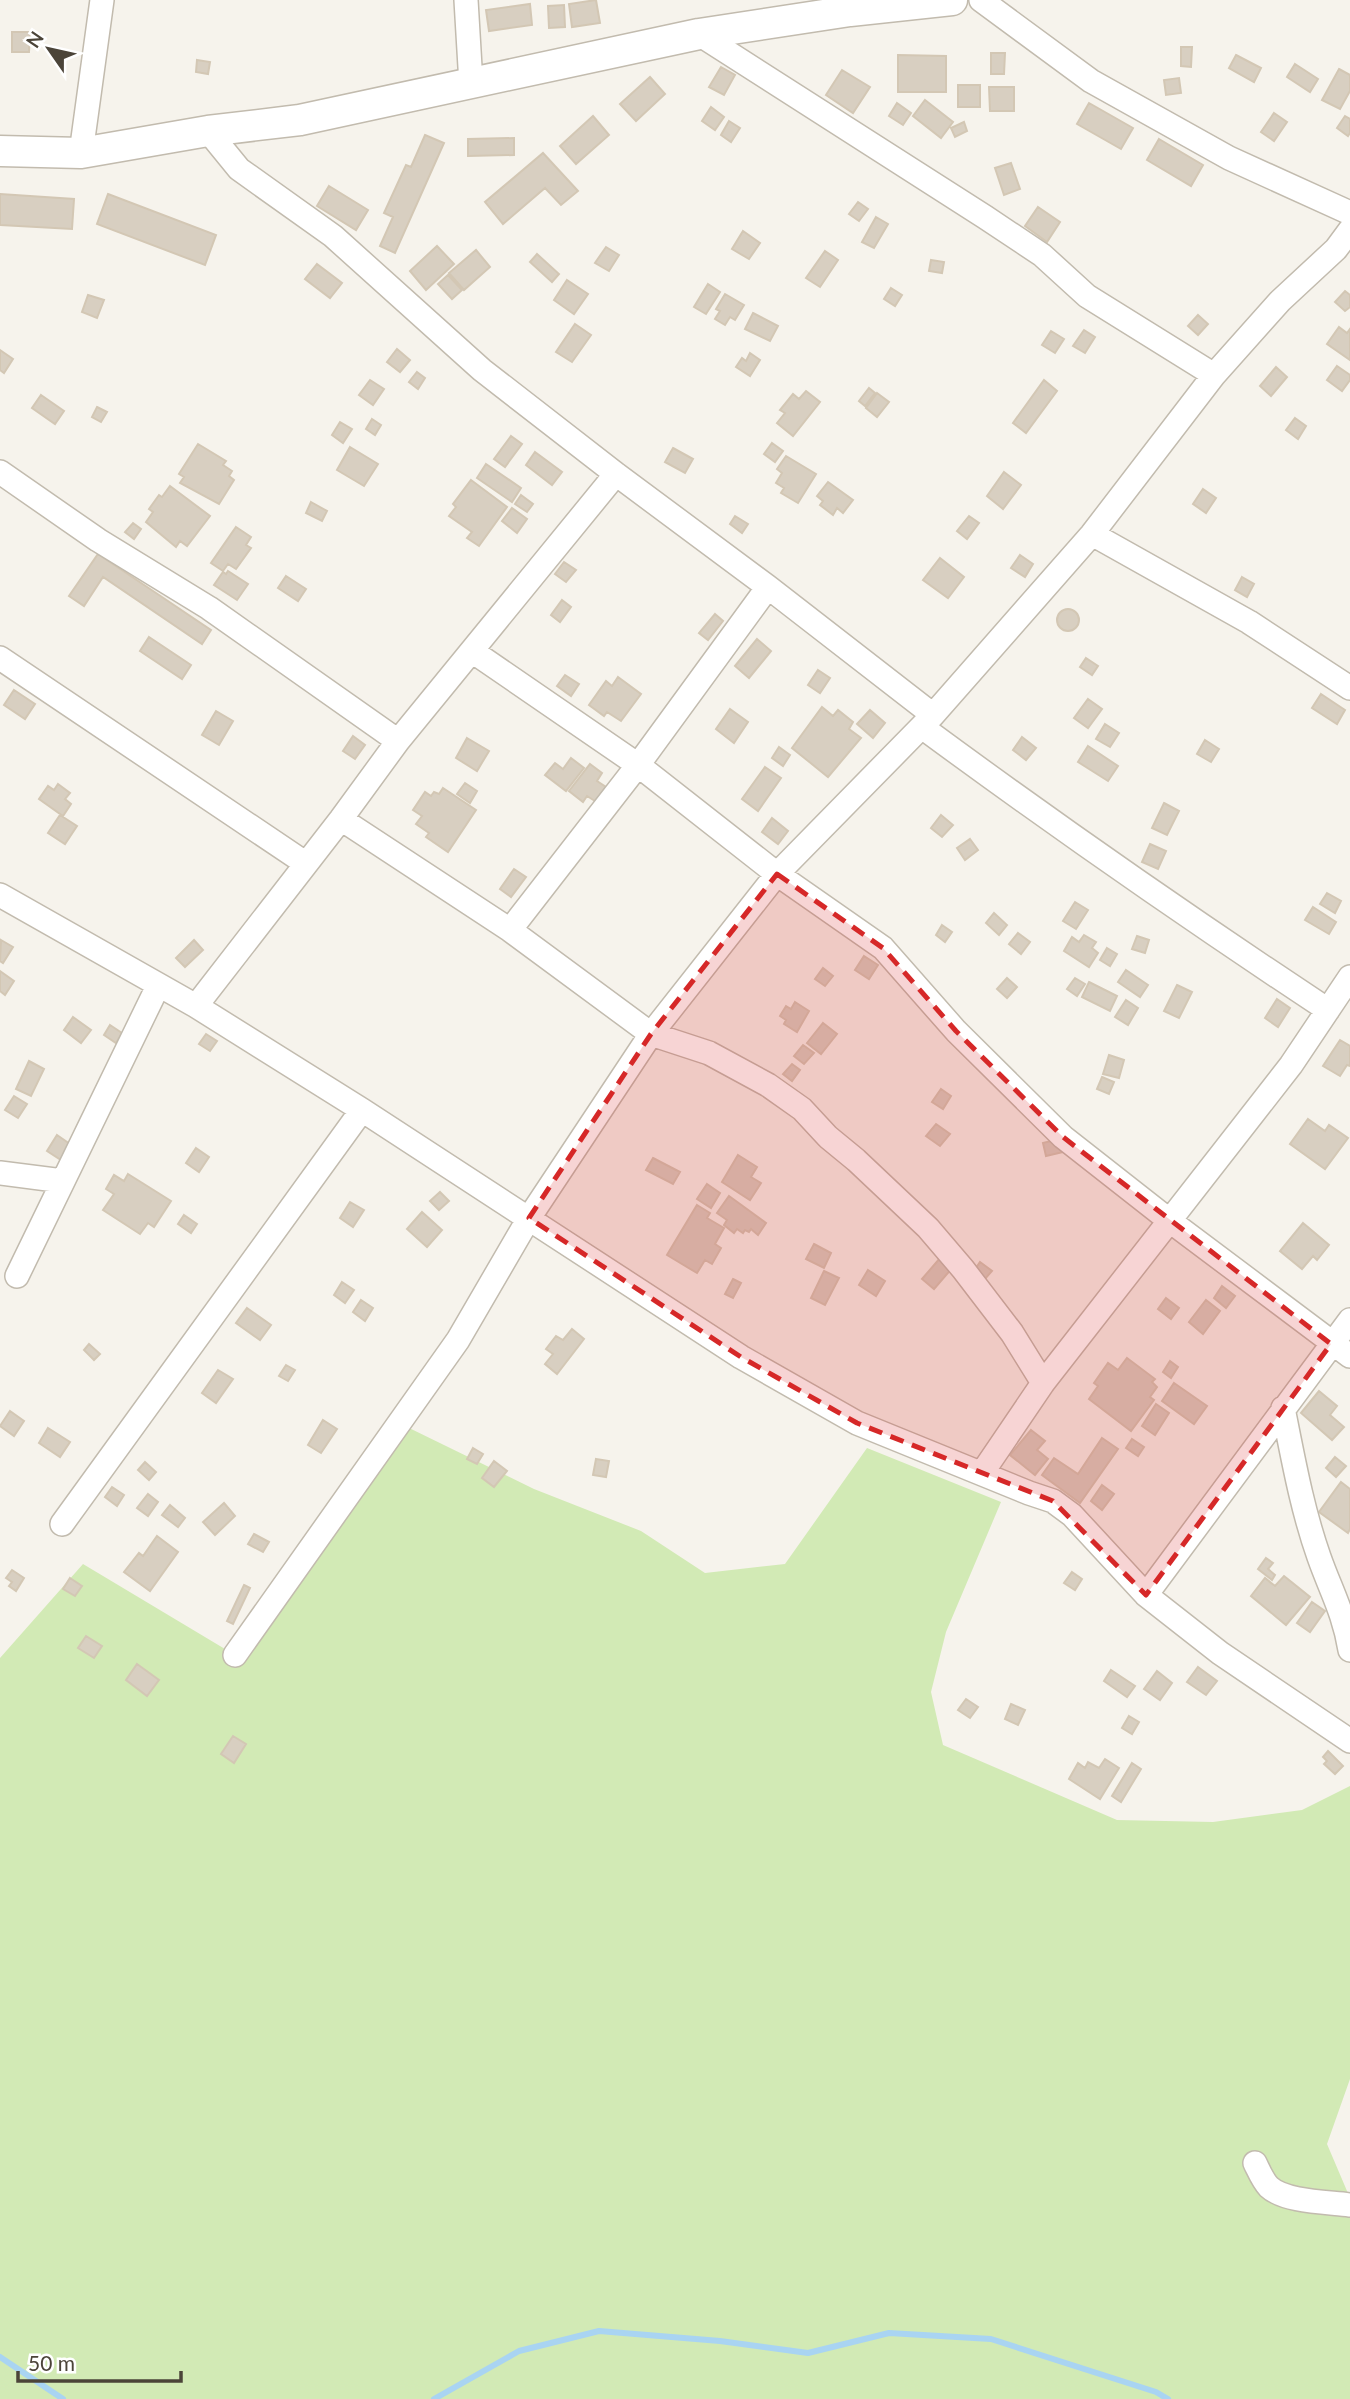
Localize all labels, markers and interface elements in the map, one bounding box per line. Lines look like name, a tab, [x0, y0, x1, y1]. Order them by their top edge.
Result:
north arrow	[14, 14, 84, 84]
text: N	[21, 27, 48, 52]
scale bar	[18, 2340, 180, 2384]
text: 50 m	[28, 2350, 75, 2375]

